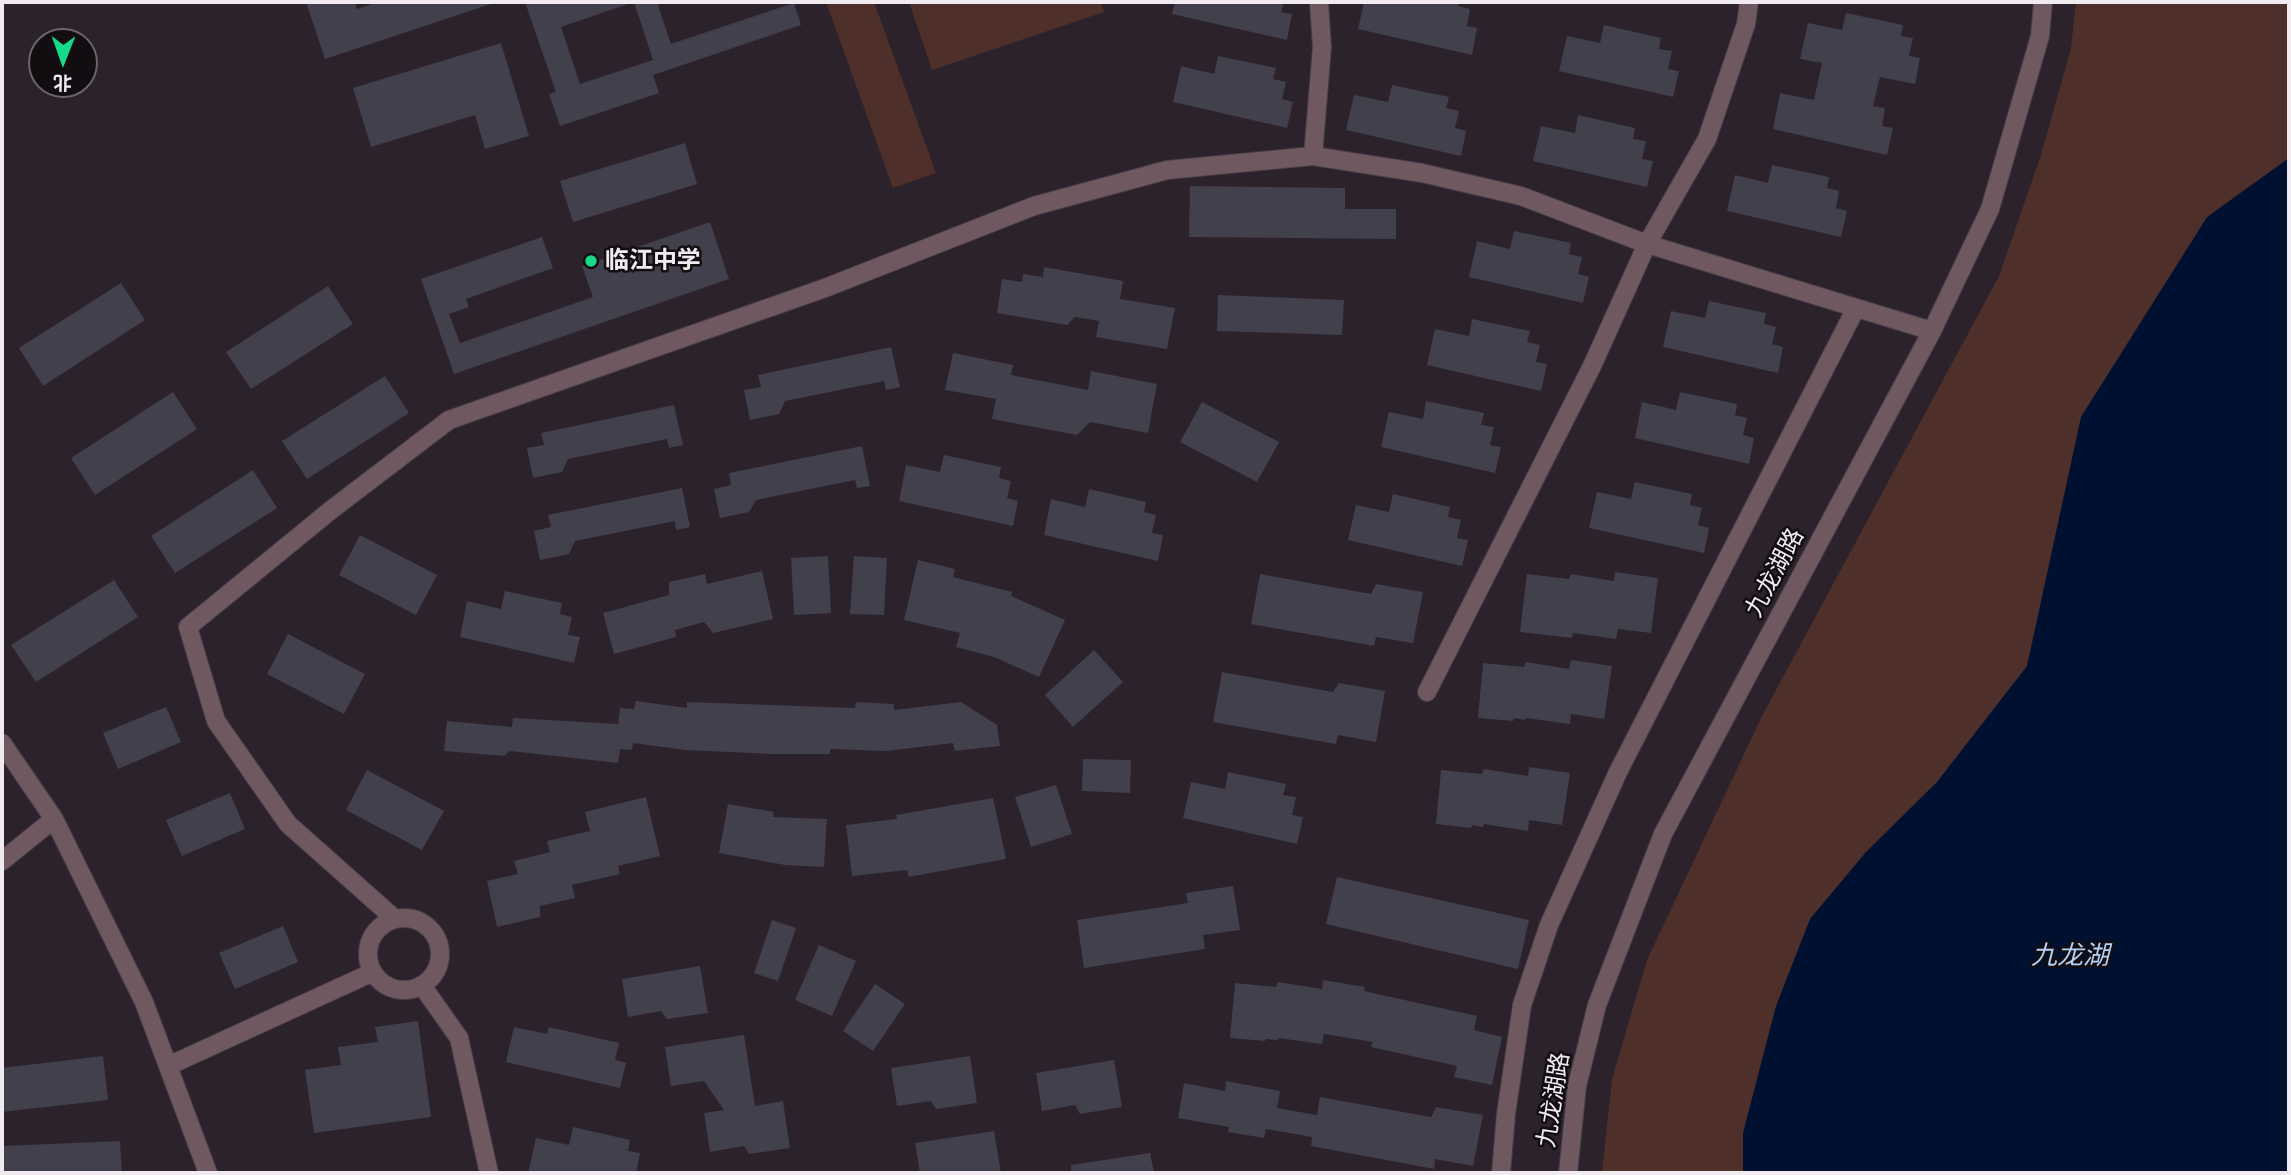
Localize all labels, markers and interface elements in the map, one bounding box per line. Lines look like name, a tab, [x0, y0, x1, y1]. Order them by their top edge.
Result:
north arrow	[28, 28, 98, 98]
text: 北	[53, 71, 72, 94]
place label: 临江中学	[605, 247, 701, 275]
marker: 临江中学	[583, 253, 599, 269]
street label: 九龙湖路	[1740, 524, 1810, 622]
water label: 九龙湖	[2031, 940, 2109, 972]
street label: 九龙湖路	[1532, 1050, 1576, 1150]

